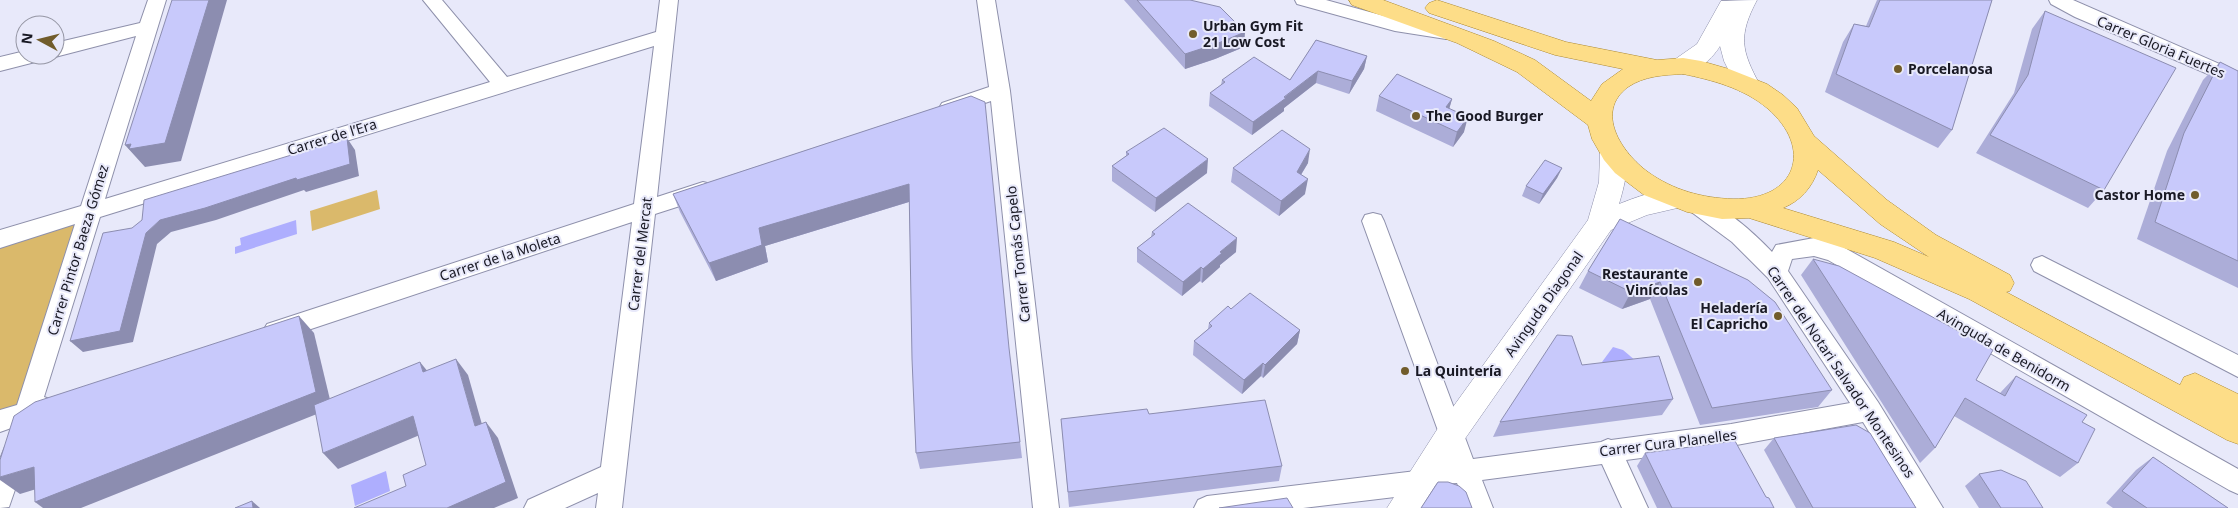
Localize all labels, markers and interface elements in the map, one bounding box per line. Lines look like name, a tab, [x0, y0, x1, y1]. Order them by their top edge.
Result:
street label: Carrer Gloria Fuertes	[2094, 11, 2229, 82]
north arrow	[15, 15, 65, 65]
place label: Urban Gym Fit 21 Low Cost	[1203, 16, 1303, 51]
marker: Urban Gym Fit 21 Low Cost	[1187, 28, 1199, 40]
text: N	[16, 32, 37, 45]
place label: Porcelanosa	[1908, 59, 1993, 78]
marker: Porcelanosa	[1892, 63, 1904, 75]
place label: The Good Burger	[1426, 106, 1544, 125]
marker: The Good Burger	[1410, 110, 1422, 122]
street label: Carrer de l’Era	[285, 114, 379, 159]
street label: Carrer Pintor Baeza Gómez	[42, 162, 113, 338]
street label: Carrer Tomás Capelo	[1001, 185, 1034, 323]
place label: Castor Home	[2094, 185, 2185, 204]
marker: Castor Home	[2189, 189, 2201, 201]
street label: Carrer del Mercat	[623, 196, 656, 312]
street label: Carrer de la Moleta	[437, 228, 563, 285]
street label: Avinguda Diagonal	[1500, 247, 1587, 360]
street label: Carrer del Notari Salvador Montesinos	[1763, 262, 1920, 482]
place label: Restaurante Vinícolas	[1602, 264, 1688, 299]
marker: Restaurante Vinícolas	[1692, 276, 1704, 288]
place label: Heladería El Capricho	[1691, 298, 1768, 333]
street label: Avinguda de Benidorm	[1934, 304, 2074, 396]
marker: Heladería El Capricho	[1772, 310, 1784, 322]
place label: La Quintería	[1415, 361, 1502, 380]
marker: La Quintería	[1399, 365, 1411, 377]
street label: Carrer Cura Planelles	[1598, 425, 1738, 460]

